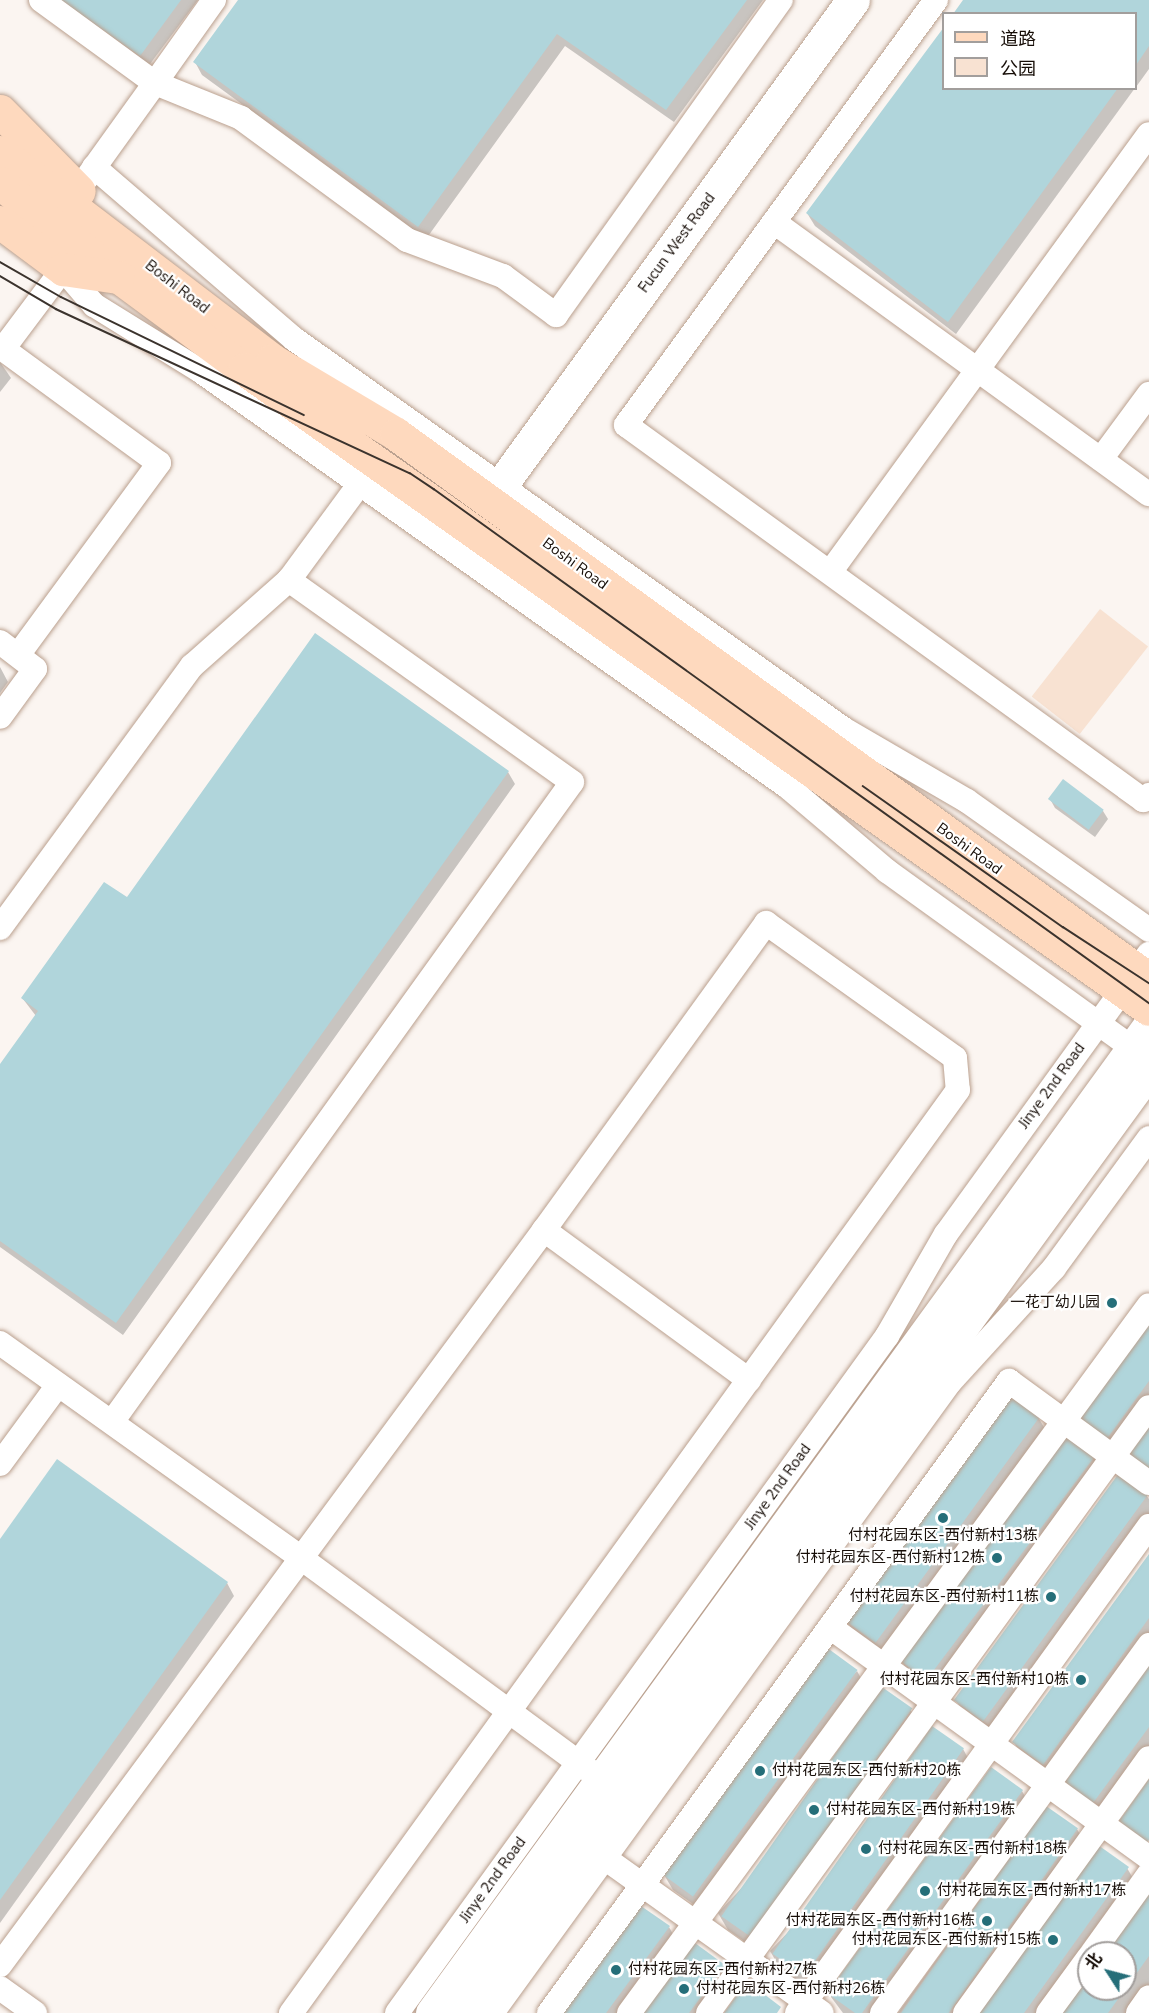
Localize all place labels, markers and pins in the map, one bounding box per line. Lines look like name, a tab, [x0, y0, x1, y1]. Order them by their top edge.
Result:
place label: 一花丁幼儿园	[1010, 1294, 1100, 1312]
marker: 一花丁幼儿园	[1105, 1296, 1119, 1310]
marker: 付村花园东区-西付新村13栋	[936, 1511, 950, 1525]
place label: 付村花园东区-西付新村13栋	[848, 1527, 1038, 1545]
place label: 付村花园东区-西付新村12栋	[796, 1549, 985, 1567]
marker: 付村花园东区-西付新村12栋	[990, 1551, 1004, 1565]
place label: 付村花园东区-西付新村11栋	[850, 1588, 1039, 1606]
marker: 付村花园东区-西付新村11栋	[1044, 1590, 1058, 1604]
place label: 付村花园东区-西付新村10栋	[880, 1671, 1069, 1689]
marker: 付村花园东区-西付新村10栋	[1074, 1673, 1088, 1687]
place label: 付村花园东区-西付新村20栋	[772, 1762, 961, 1780]
marker: 付村花园东区-西付新村20栋	[753, 1764, 767, 1778]
place label: 付村花园东区-西付新村19栋	[826, 1801, 1015, 1819]
marker: 付村花园东区-西付新村19栋	[807, 1803, 821, 1817]
place label: 付村花园东区-西付新村18栋	[878, 1840, 1067, 1858]
marker: 付村花园东区-西付新村18栋	[859, 1842, 873, 1856]
place label: 付村花园东区-西付新村17栋	[937, 1882, 1126, 1900]
marker: 付村花园东区-西付新村17栋	[918, 1884, 932, 1898]
place label: 付村花园东区-西付新村16栋	[786, 1912, 975, 1930]
marker: 付村花园东区-西付新村16栋	[980, 1914, 994, 1928]
place label: 付村花园东区-西付新村15栋	[852, 1931, 1041, 1949]
marker: 付村花园东区-西付新村15栋	[1046, 1933, 1060, 1947]
place label: 付村花园东区-西付新村27栋	[628, 1961, 817, 1979]
marker: 付村花园东区-西付新村27栋	[609, 1963, 623, 1977]
place label: 付村花园东区-西付新村26栋	[696, 1980, 885, 1998]
marker: 付村花园东区-西付新村26栋	[677, 1982, 691, 1996]

